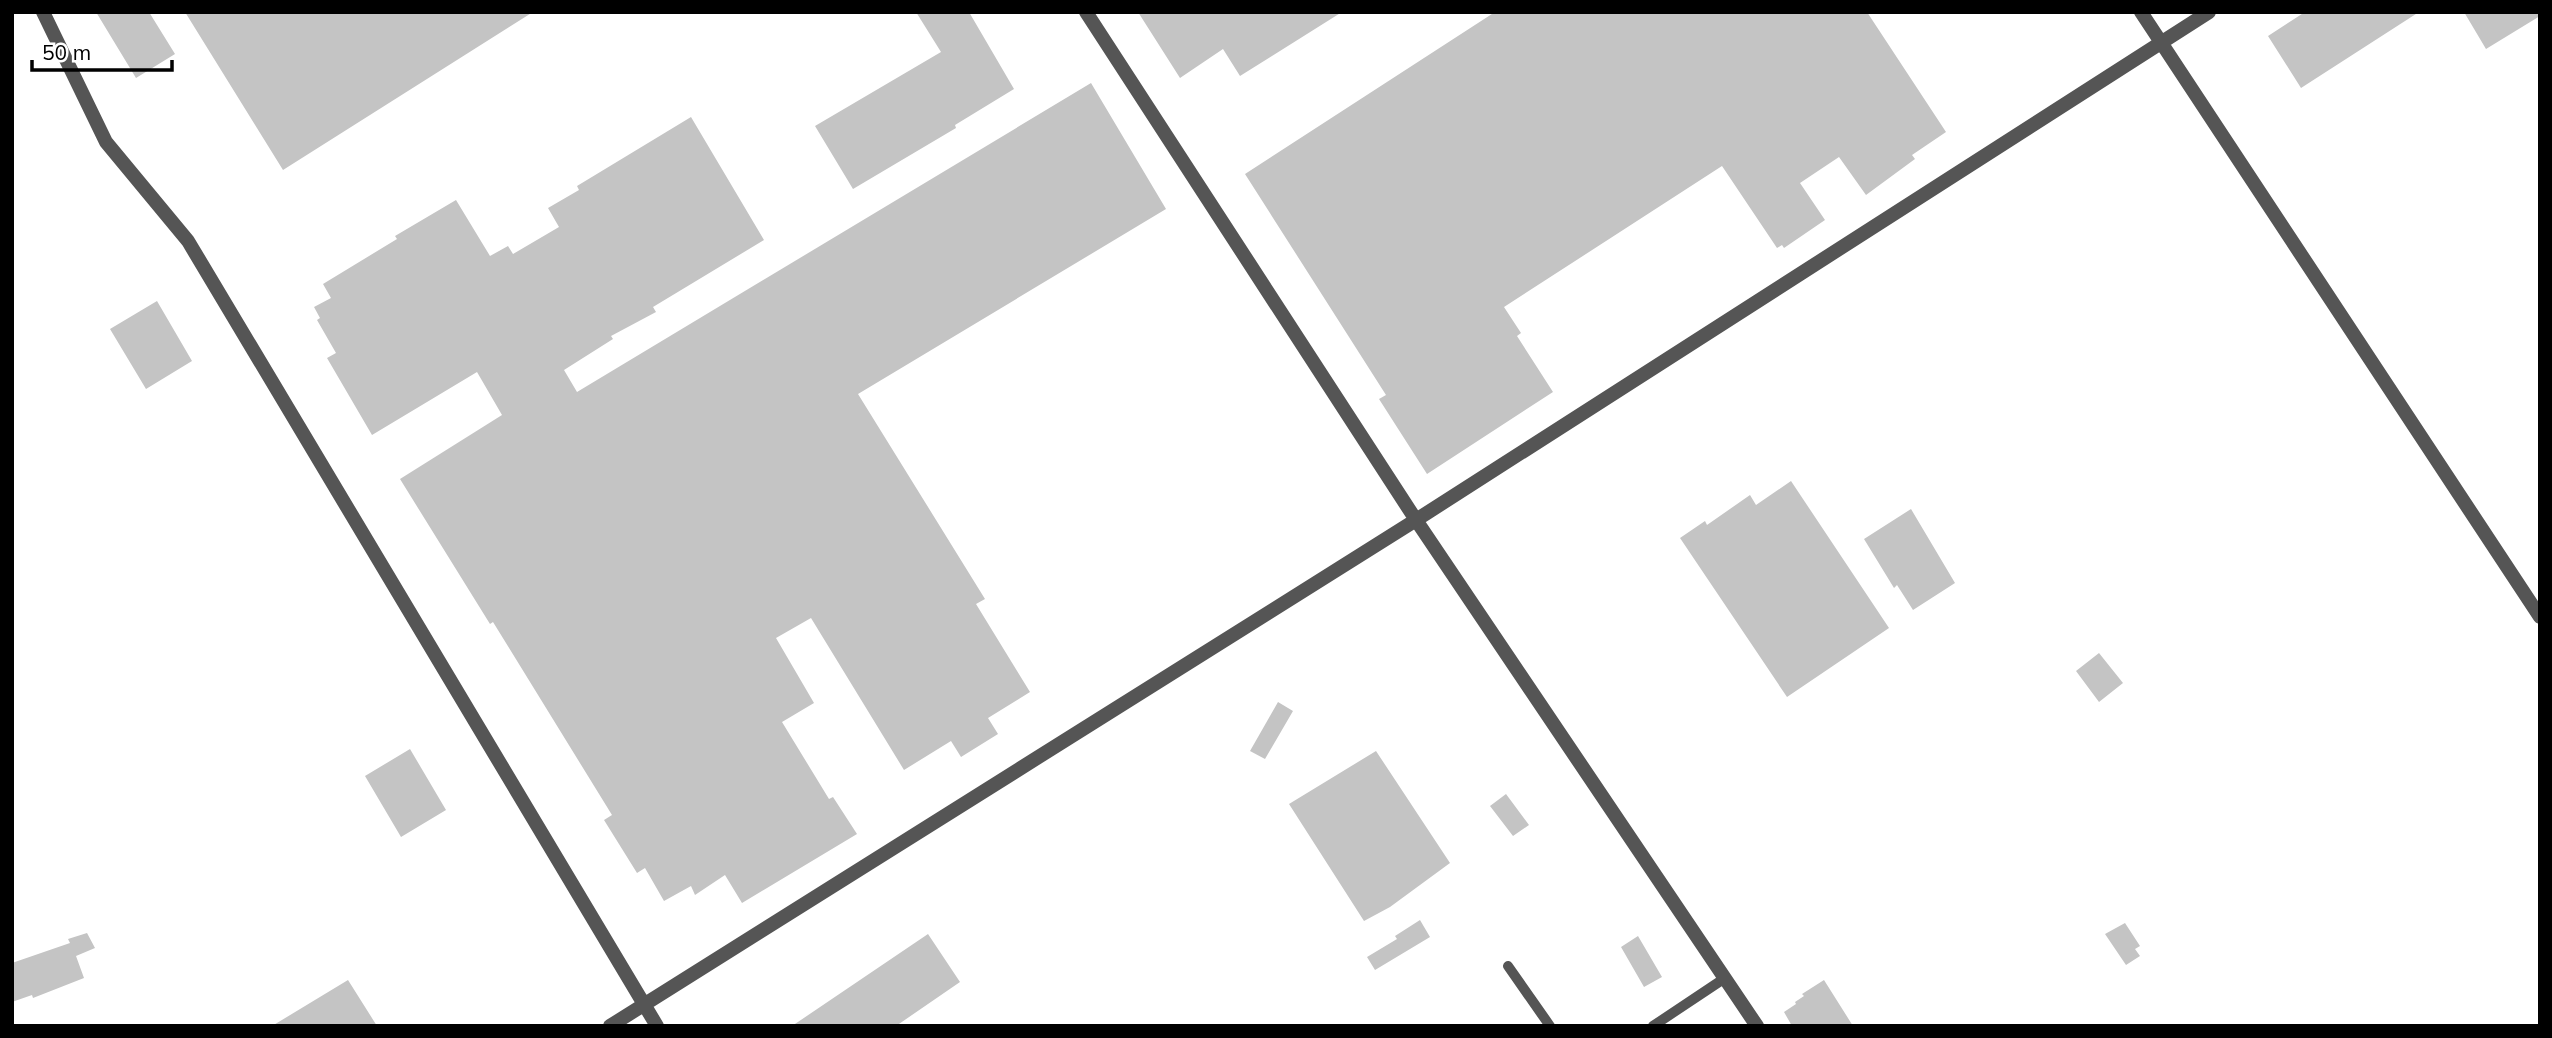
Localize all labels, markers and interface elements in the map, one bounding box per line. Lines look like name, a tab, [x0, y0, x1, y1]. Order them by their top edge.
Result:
scale bar	[32, 28, 172, 72]
text: 50 m	[42, 39, 91, 65]

